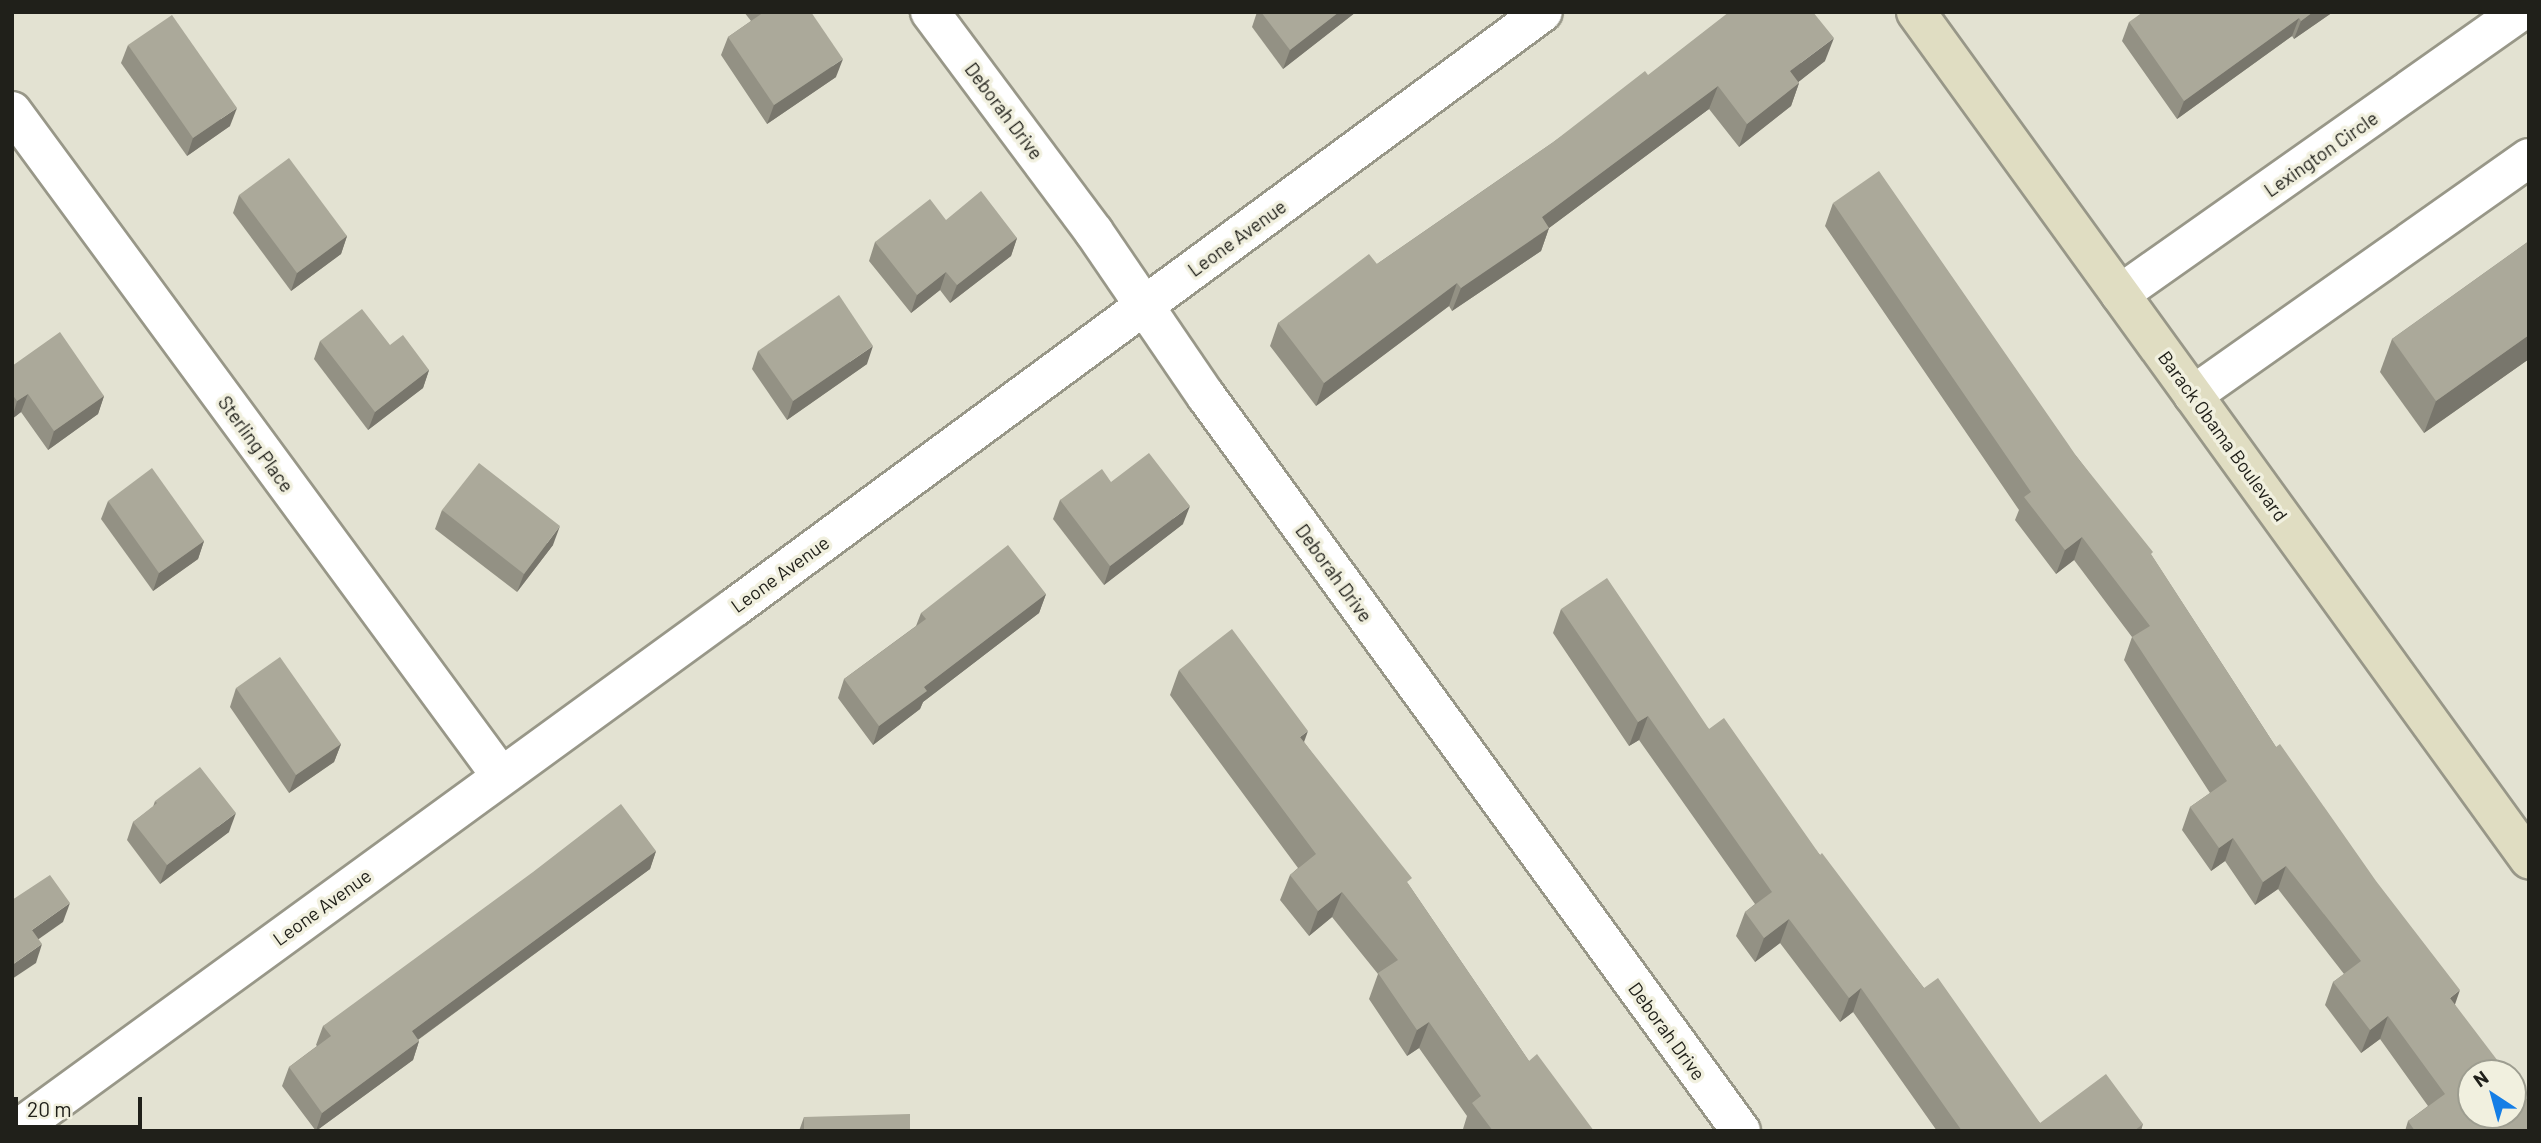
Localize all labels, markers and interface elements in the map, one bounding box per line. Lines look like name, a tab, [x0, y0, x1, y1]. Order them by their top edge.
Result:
street label: Deborah Drive	[960, 58, 1048, 164]
street label: Lexington Circle	[2260, 106, 2382, 202]
street label: Leone Avenue	[1184, 195, 1290, 281]
street label: Barack Obama Boulevard	[2154, 346, 2292, 526]
street label: Sterling Place	[213, 391, 299, 497]
street label: Deborah Drive	[1291, 520, 1377, 626]
street label: Leone Avenue	[727, 531, 833, 617]
street label: Leone Avenue	[269, 864, 375, 950]
street label: Deborah Drive	[1624, 978, 1710, 1084]
north arrow	[2457, 1059, 2527, 1129]
text: N	[2469, 1065, 2492, 1091]
scale bar	[18, 1084, 145, 1128]
text: 20 m	[27, 1096, 72, 1121]

